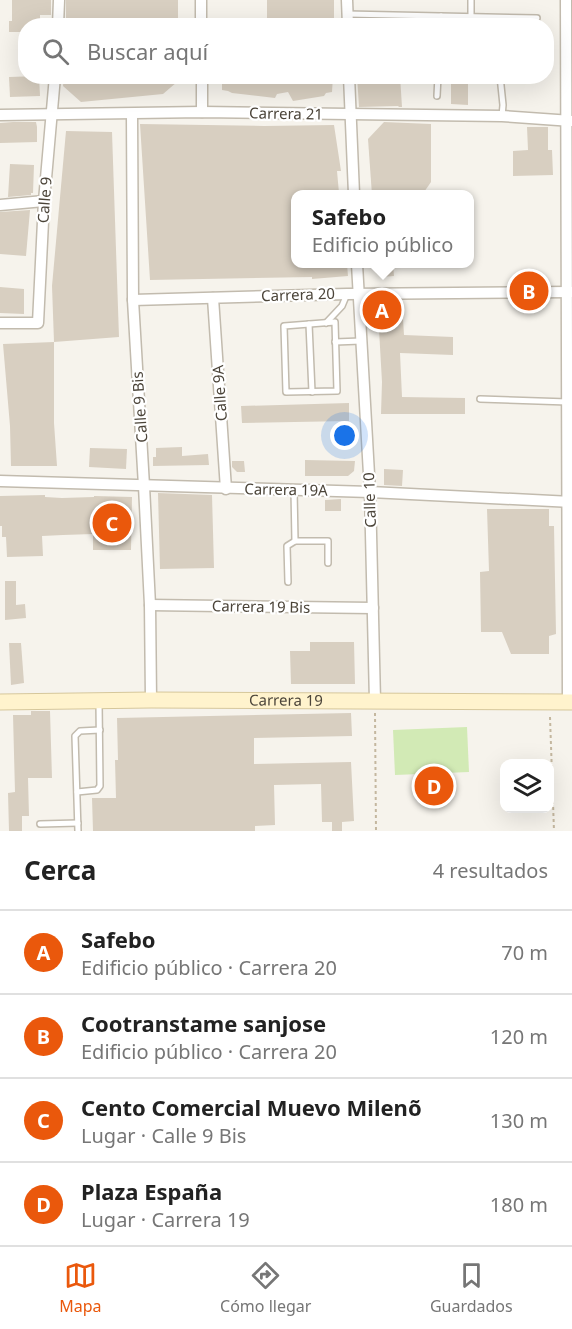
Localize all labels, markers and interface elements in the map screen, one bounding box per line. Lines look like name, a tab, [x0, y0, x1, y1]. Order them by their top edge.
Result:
search box	[18, 18, 554, 84]
icon: search	[39, 35, 72, 68]
text: Buscar aquí	[87, 36, 208, 66]
street label: Carrera 21	[249, 102, 323, 124]
street label: Calle 9	[32, 176, 56, 224]
popup	[291, 190, 474, 268]
text: Safebo	[312, 201, 386, 231]
text: Edificio público	[312, 231, 453, 258]
pin: B	[510, 268, 548, 314]
street label: Carrera 20	[261, 283, 335, 305]
pin: A	[362, 288, 401, 332]
street label: Calle 9A	[207, 364, 231, 422]
street label: Calle 9 Bis	[127, 371, 151, 443]
your location	[330, 421, 359, 450]
street label: Calle 10	[358, 472, 380, 528]
street label: Carrera 19A	[244, 478, 328, 500]
pin: C	[92, 500, 132, 546]
street label: Carrera 19 Bis	[212, 595, 310, 617]
street label: Carrera 19	[249, 689, 323, 710]
map controls	[500, 759, 554, 813]
button: layers	[500, 759, 554, 813]
pin: D	[414, 764, 454, 808]
text: Cerca	[24, 852, 96, 888]
text: 4 resultados	[433, 857, 548, 884]
text: Safebo	[81, 924, 156, 954]
text: A	[37, 939, 50, 966]
text: 70 m	[501, 939, 548, 966]
text: Edificio público · Carrera 20	[81, 954, 337, 981]
text: Cootranstame sanjose	[81, 1008, 326, 1038]
text: B	[37, 1023, 50, 1050]
text: 120 m	[490, 1023, 548, 1050]
text: Edificio público · Carrera 20	[81, 1038, 337, 1065]
text: Cento Comercial Muevo Milenõ	[81, 1092, 422, 1122]
text: C	[37, 1107, 50, 1134]
text: 130 m	[490, 1107, 548, 1134]
text: Lugar · Calle 9 Bis	[81, 1122, 246, 1149]
text: Plaza España	[81, 1176, 222, 1206]
text: D	[36, 1191, 51, 1218]
text: 180 m	[490, 1191, 548, 1218]
text: Lugar · Carrera 19	[81, 1206, 250, 1233]
tab: Mapa	[59, 1259, 102, 1317]
tab: Cómo llegar	[220, 1259, 311, 1317]
tab: Guardados	[430, 1259, 513, 1317]

